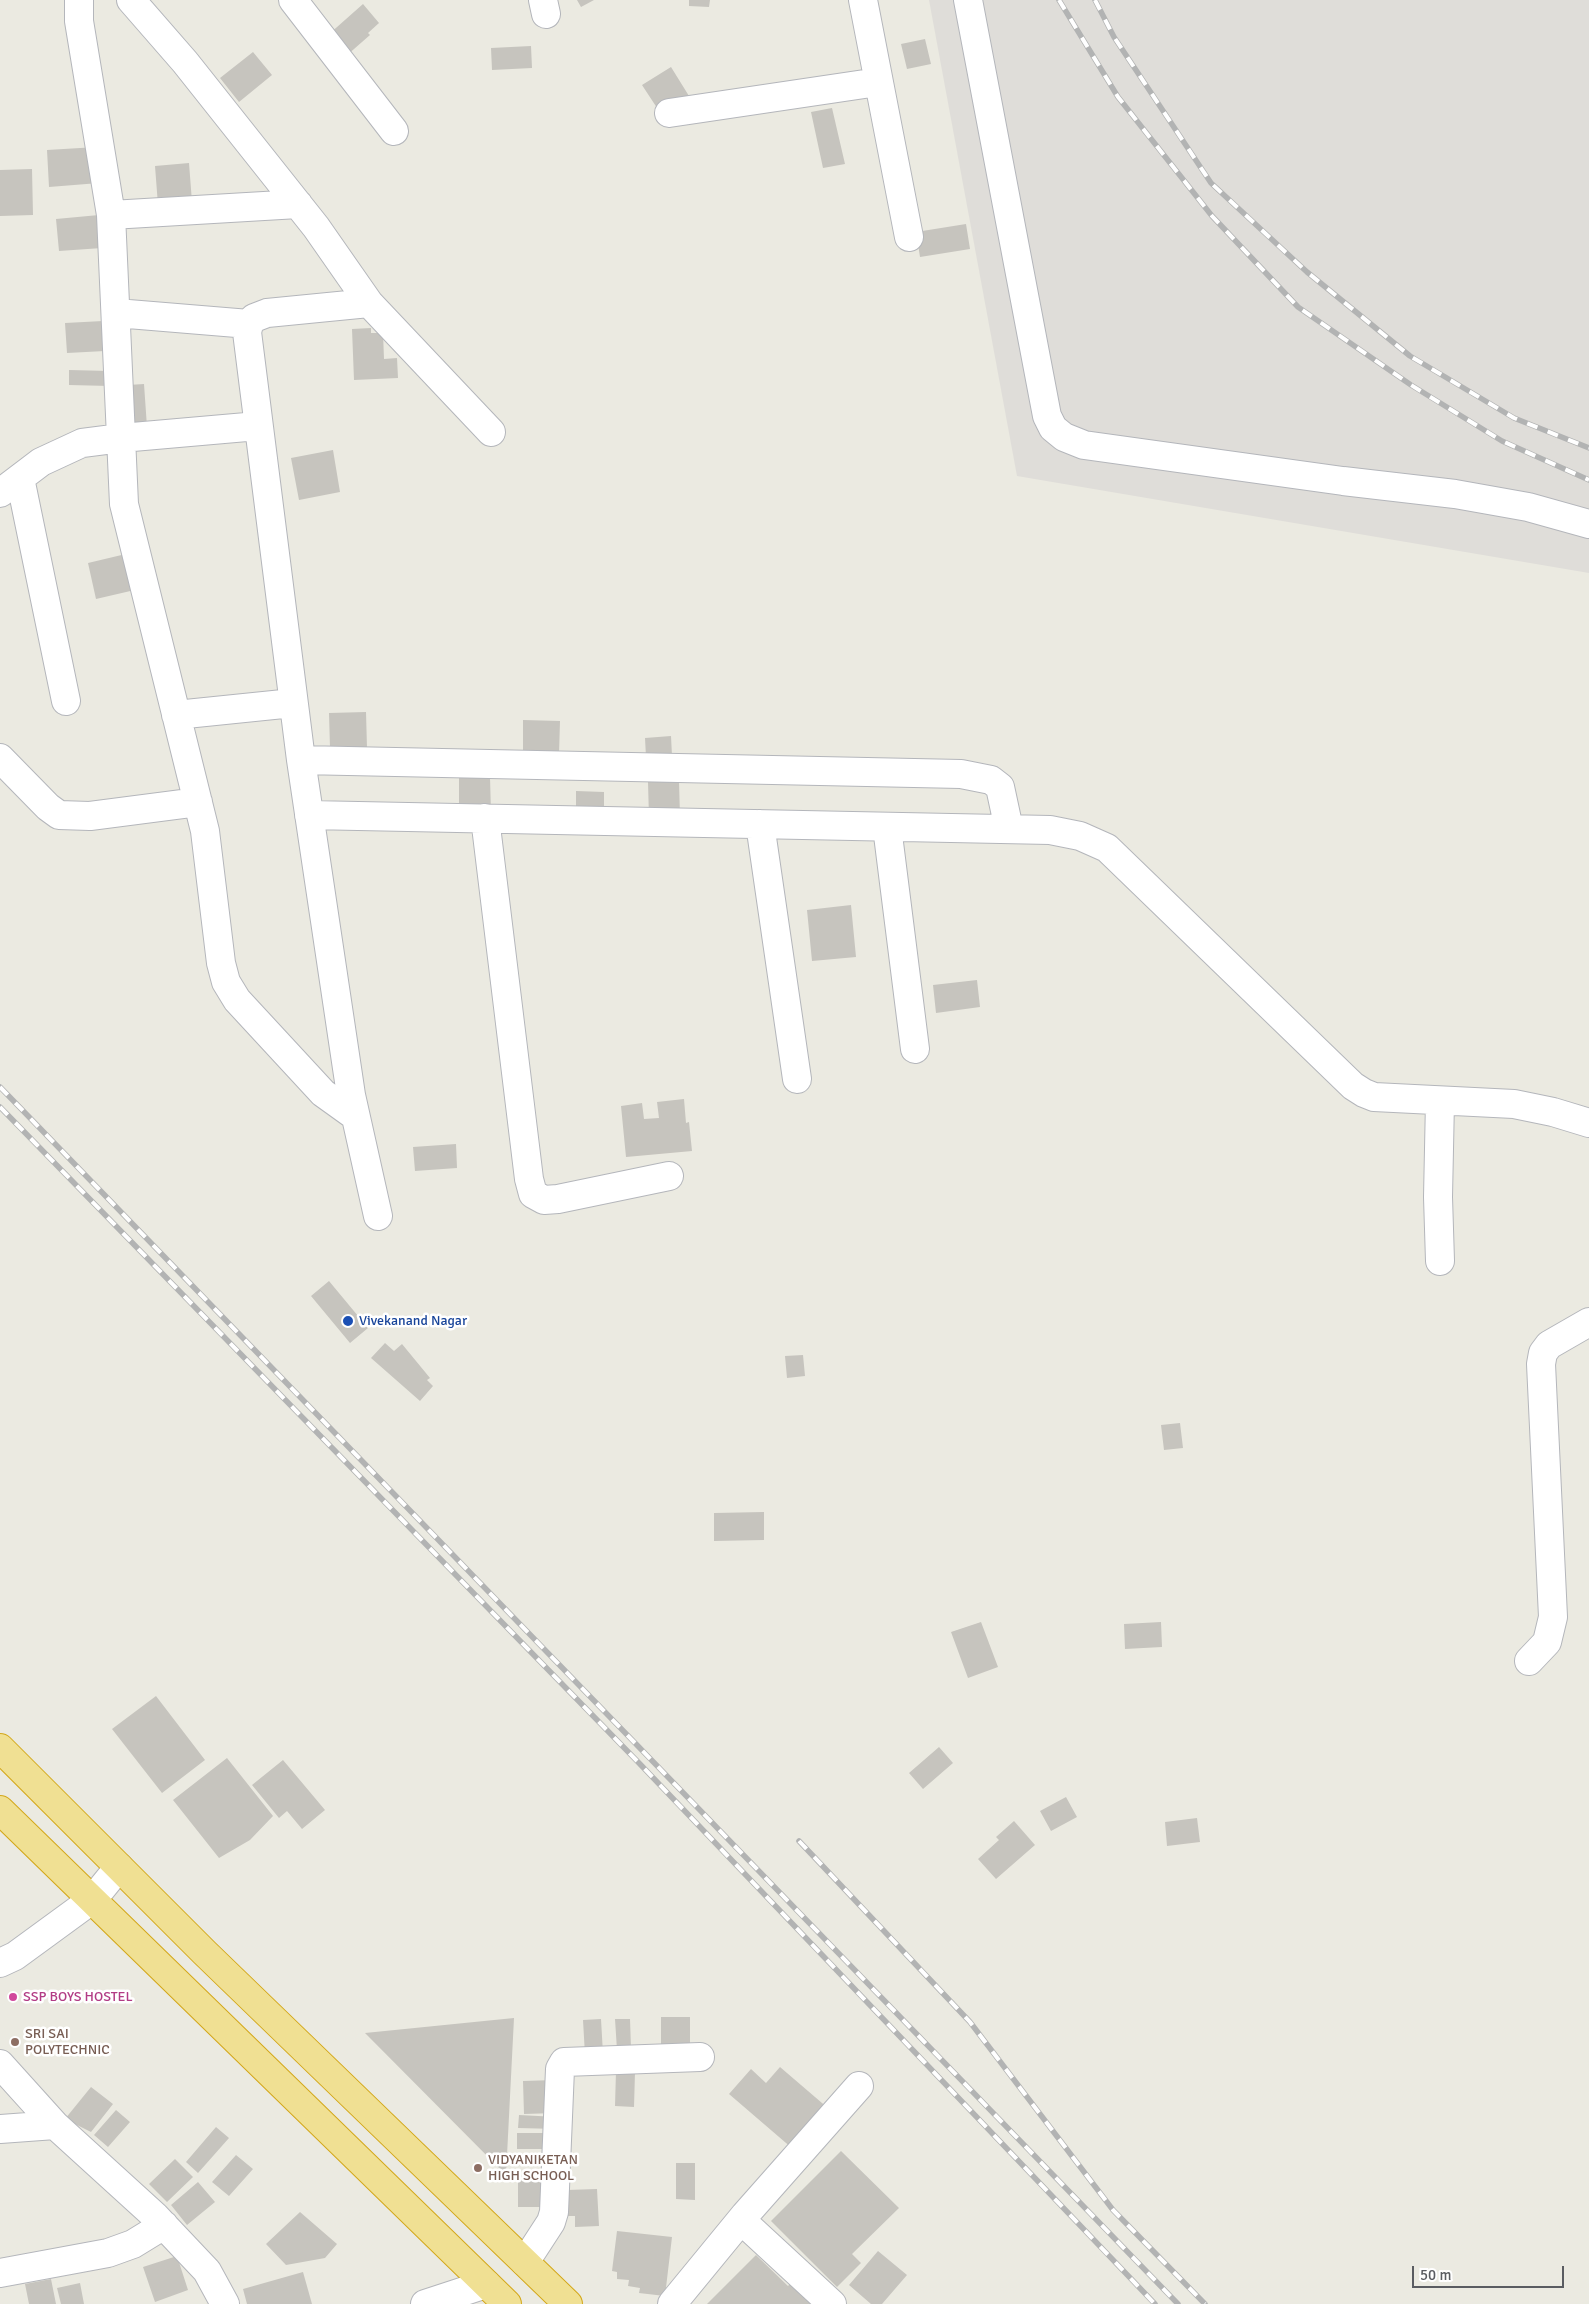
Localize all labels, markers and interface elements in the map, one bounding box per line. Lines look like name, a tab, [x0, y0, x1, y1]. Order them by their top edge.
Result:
place label: Vivekanand Nagar	[359, 1313, 467, 1329]
marker: Vivekanand Nagar	[341, 1314, 355, 1328]
place label: SSP BOYS HOSTEL	[23, 1989, 133, 2005]
marker: SSP BOYS HOSTEL	[7, 1991, 19, 2003]
place label: SRI SAI POLYTECHNIC	[25, 2026, 110, 2058]
marker: SRI SAI POLYTECHNIC	[9, 2036, 21, 2048]
place label: VIDYANIKETAN HIGH SCHOOL	[488, 2152, 578, 2184]
marker: VIDYANIKETAN HIGH SCHOOL	[472, 2162, 484, 2174]
scale bar	[1414, 2256, 1566, 2288]
text: 50 m	[1420, 2266, 1451, 2284]

